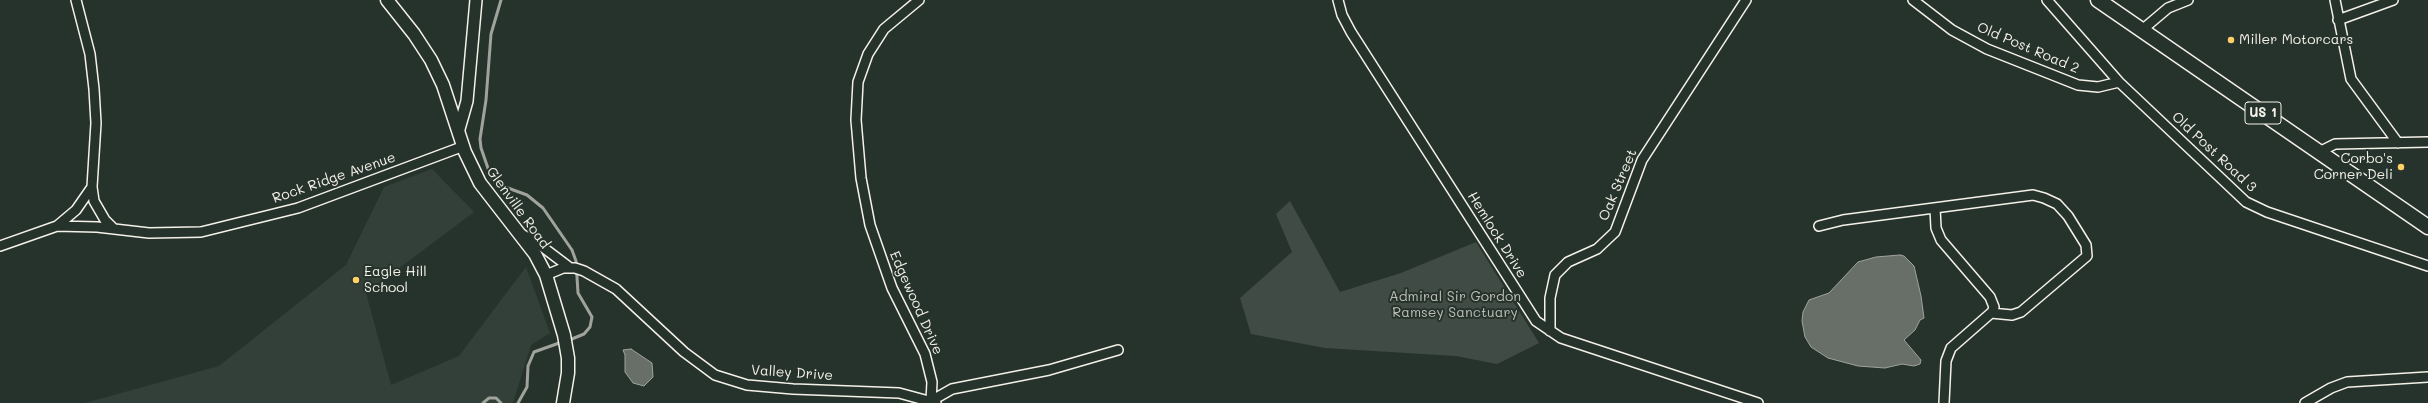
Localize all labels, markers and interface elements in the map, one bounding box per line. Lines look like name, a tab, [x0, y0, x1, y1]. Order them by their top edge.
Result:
street label: Old Post Road 2	[1974, 19, 2082, 77]
place label: Miller Motorcars	[2239, 32, 2353, 48]
marker: Miller Motorcars	[2226, 35, 2236, 45]
road number: US 1	[2245, 102, 2281, 124]
street label: Old Post Road 3	[2168, 108, 2260, 196]
street label: Oak Street	[1595, 147, 1641, 223]
street label: Rock Ridge Avenue	[270, 149, 398, 207]
place label: Corbo's Corner Deli	[2314, 151, 2393, 184]
marker: Corbo's Corner Deli	[2396, 162, 2406, 172]
street label: Glenville Road	[483, 164, 553, 252]
street label: Hemlock Drive	[1464, 189, 1530, 281]
street label: Edgewood Drive	[886, 249, 946, 357]
place label: Eagle Hill School	[364, 264, 427, 296]
marker: Eagle Hill School	[351, 275, 361, 285]
park label: Admiral Sir Gordon Ramsey Sanctuary	[1389, 289, 1521, 322]
street label: Valley Drive	[750, 362, 834, 384]

